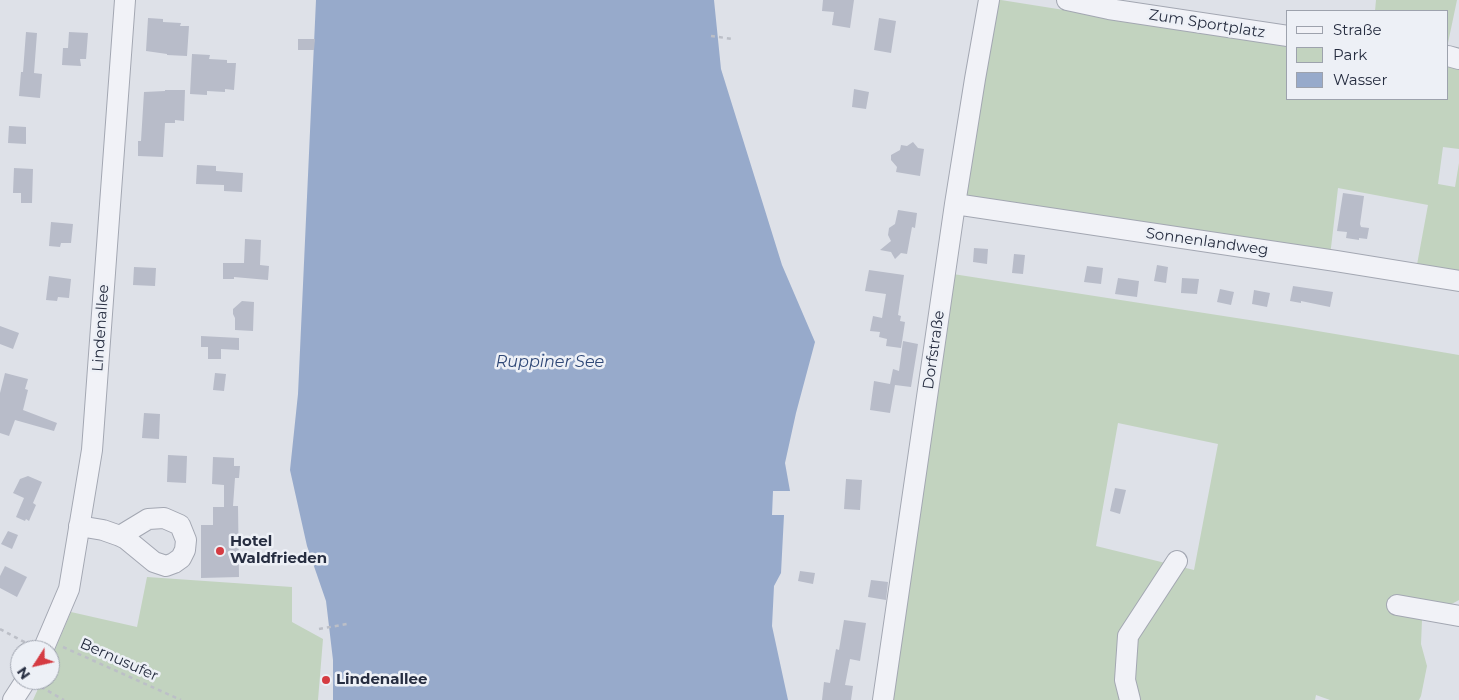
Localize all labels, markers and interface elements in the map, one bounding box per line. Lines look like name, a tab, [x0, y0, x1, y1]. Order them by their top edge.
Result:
street label: Zum Sportplatz	[1148, 6, 1266, 42]
legend	[1286, 10, 1449, 100]
text: Straße	[1333, 20, 1382, 39]
text: Park	[1333, 45, 1367, 64]
text: Wasser	[1333, 70, 1387, 89]
street label: Sonnenlandweg	[1145, 224, 1269, 260]
street label: Lindenallee	[89, 284, 113, 372]
street label: Dorfstraße	[920, 309, 948, 391]
water label: Ruppiner See	[496, 352, 604, 372]
place label: Hotel Waldfrieden	[230, 533, 327, 568]
marker: Hotel Waldfrieden	[214, 545, 226, 557]
street label: Bernusufer	[77, 635, 161, 685]
north arrow	[10, 640, 60, 690]
text: N	[13, 663, 34, 683]
place label: Lindenallee	[336, 671, 427, 689]
marker: Lindenallee	[320, 674, 332, 686]

